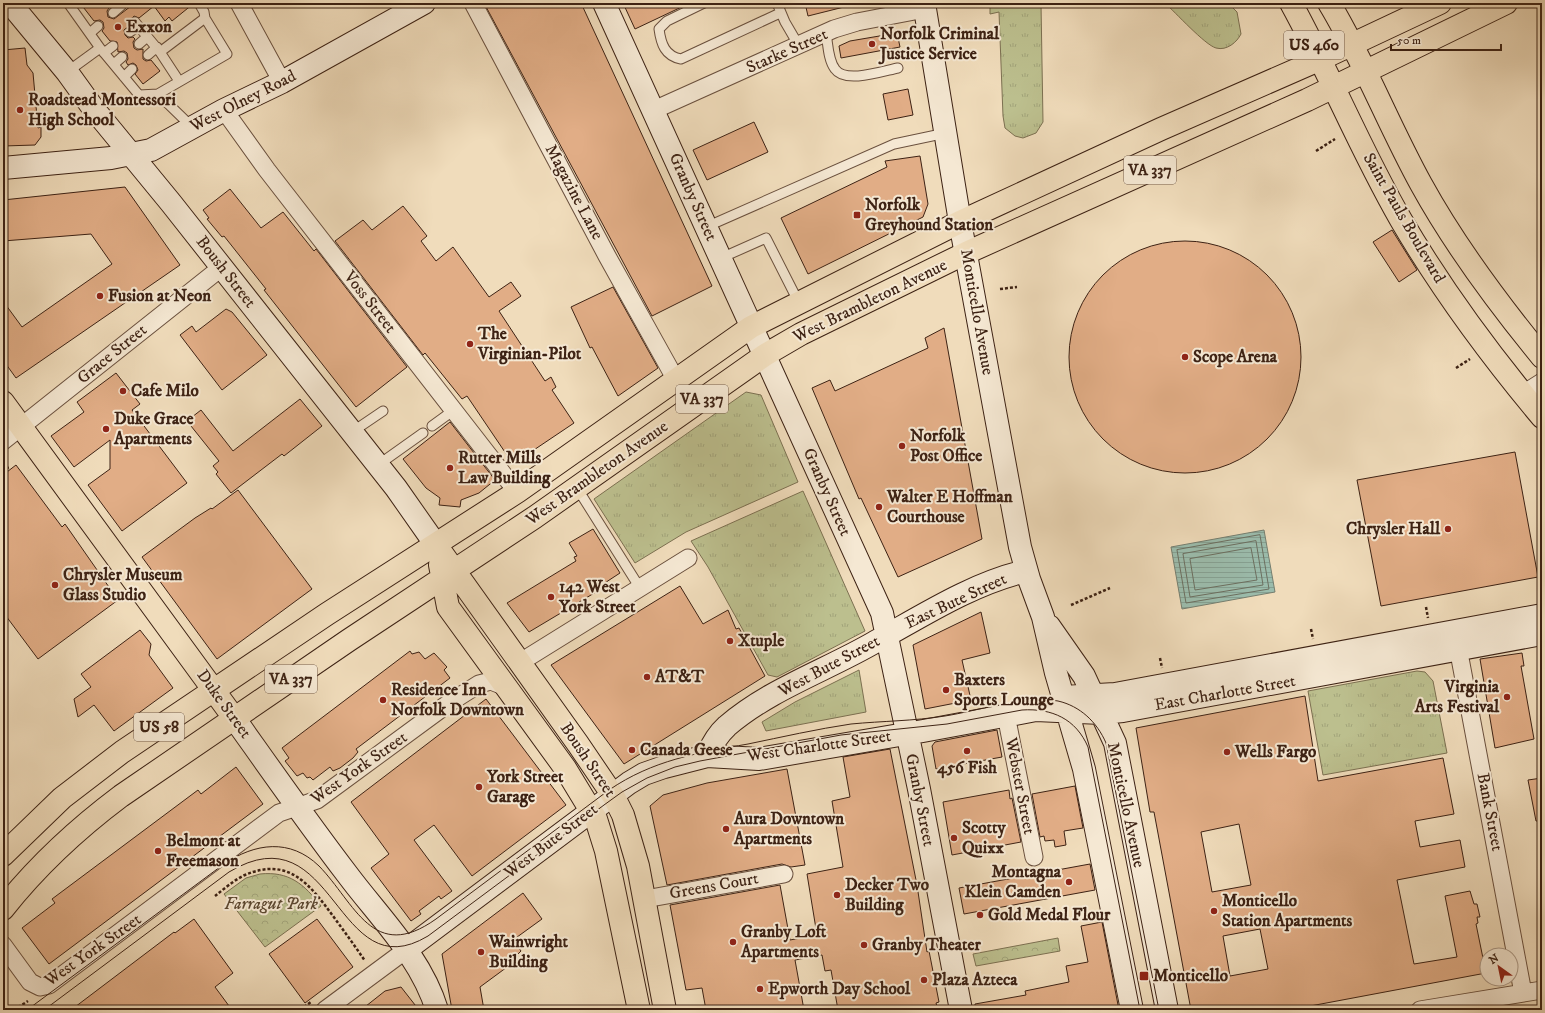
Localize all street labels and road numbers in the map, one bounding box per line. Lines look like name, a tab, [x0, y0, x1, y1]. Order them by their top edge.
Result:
street label: Starke Street	[743, 23, 832, 79]
road number: US 460	[1284, 31, 1344, 59]
street label: West Olney Road	[185, 65, 300, 138]
street label: Magazine Lane	[540, 141, 608, 243]
street label: Granby Street	[664, 149, 722, 245]
street label: Saint Pauls Boulevard	[1358, 149, 1451, 288]
road number: VA 337	[1124, 156, 1176, 184]
street label: Boush Street	[191, 231, 261, 313]
street label: Monticello Avenue	[955, 247, 999, 377]
street label: West Brambleton Avenue	[788, 254, 951, 348]
street label: Voss Street	[338, 266, 402, 338]
street label: Grace Street	[73, 319, 152, 389]
road number: VA 337	[676, 385, 728, 413]
street label: West Brambleton Avenue	[521, 416, 672, 531]
street label: Granby Street	[798, 444, 856, 540]
street label: East Bute Street	[902, 568, 1011, 634]
street label: West Bute Street	[774, 630, 884, 702]
street label: Duke Street	[192, 665, 257, 743]
road number: VA 337	[265, 665, 317, 693]
street label: East Charlotte Street	[1153, 670, 1298, 716]
road number: US 58	[134, 713, 184, 741]
street label: Boush Street	[555, 718, 621, 802]
street label: West Charlotte Street	[745, 725, 893, 767]
street label: West York Street	[306, 726, 412, 810]
street label: Webster Street	[1000, 735, 1040, 837]
street label: Monticello Avenue	[1102, 740, 1150, 870]
street label: Granby Street	[900, 752, 940, 849]
street label: Bank Street	[1472, 771, 1508, 853]
street label: West Bute Street	[499, 798, 603, 884]
street label: Greens Court	[668, 867, 761, 905]
street label: West York Street	[40, 908, 146, 992]

